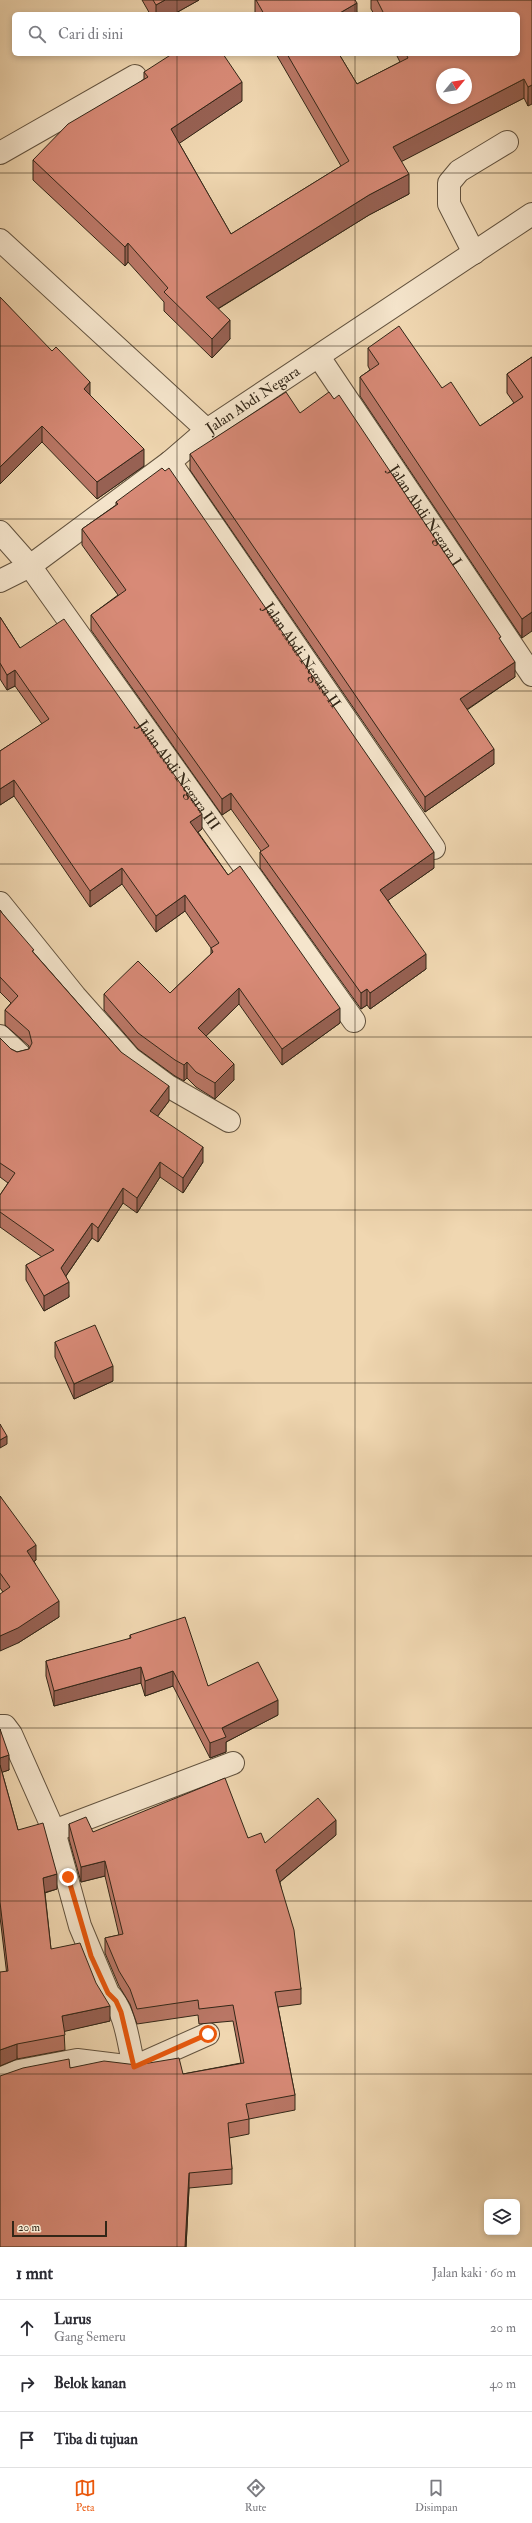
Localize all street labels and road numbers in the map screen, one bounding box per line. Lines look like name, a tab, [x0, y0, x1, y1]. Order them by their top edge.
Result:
street label: Jalan Abdi Negara	[201, 361, 304, 439]
street label: Jalan Abdi Negara I	[383, 460, 466, 570]
street label: Jalan Abdi Negara II	[258, 598, 345, 712]
street label: Jalan Abdi Negara III	[132, 716, 224, 834]

